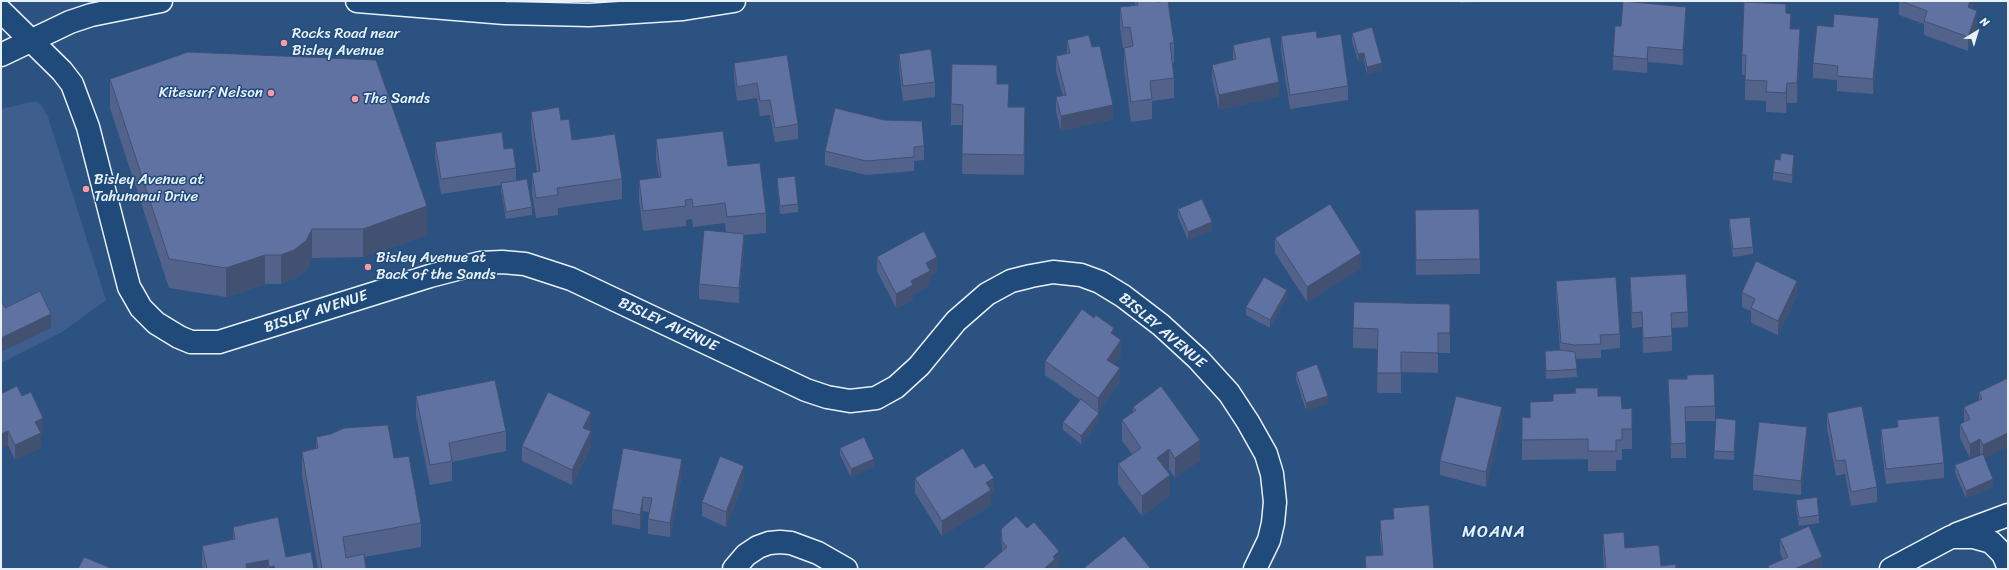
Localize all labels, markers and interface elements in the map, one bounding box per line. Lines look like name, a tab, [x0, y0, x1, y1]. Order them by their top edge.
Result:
north arrow	[1957, 12, 1997, 52]
text: N	[1976, 12, 1994, 32]
place label: Rocks Road near Bisley Avenue	[292, 25, 400, 60]
marker: Rocks Road near Bisley Avenue	[279, 38, 289, 48]
place label: Kitesurf Nelson	[159, 84, 263, 102]
marker: Kitesurf Nelson	[266, 88, 276, 98]
place label: The Sands	[363, 90, 430, 108]
marker: The Sands	[350, 94, 360, 104]
place label: Bisley Avenue at Tahunanui Drive	[94, 171, 204, 206]
marker: Bisley Avenue at Tahunanui Drive	[81, 184, 91, 194]
place label: Bisley Avenue at Back of the Sands	[376, 249, 496, 284]
marker: Bisley Avenue at Back of the Sands	[363, 262, 373, 272]
street label: BISLEY AVENUE	[262, 287, 370, 337]
street label: BISLEY AVENUE	[1115, 289, 1209, 373]
street label: BISLEY AVENUE	[615, 294, 721, 356]
district label: MOANA	[1462, 523, 1526, 543]

